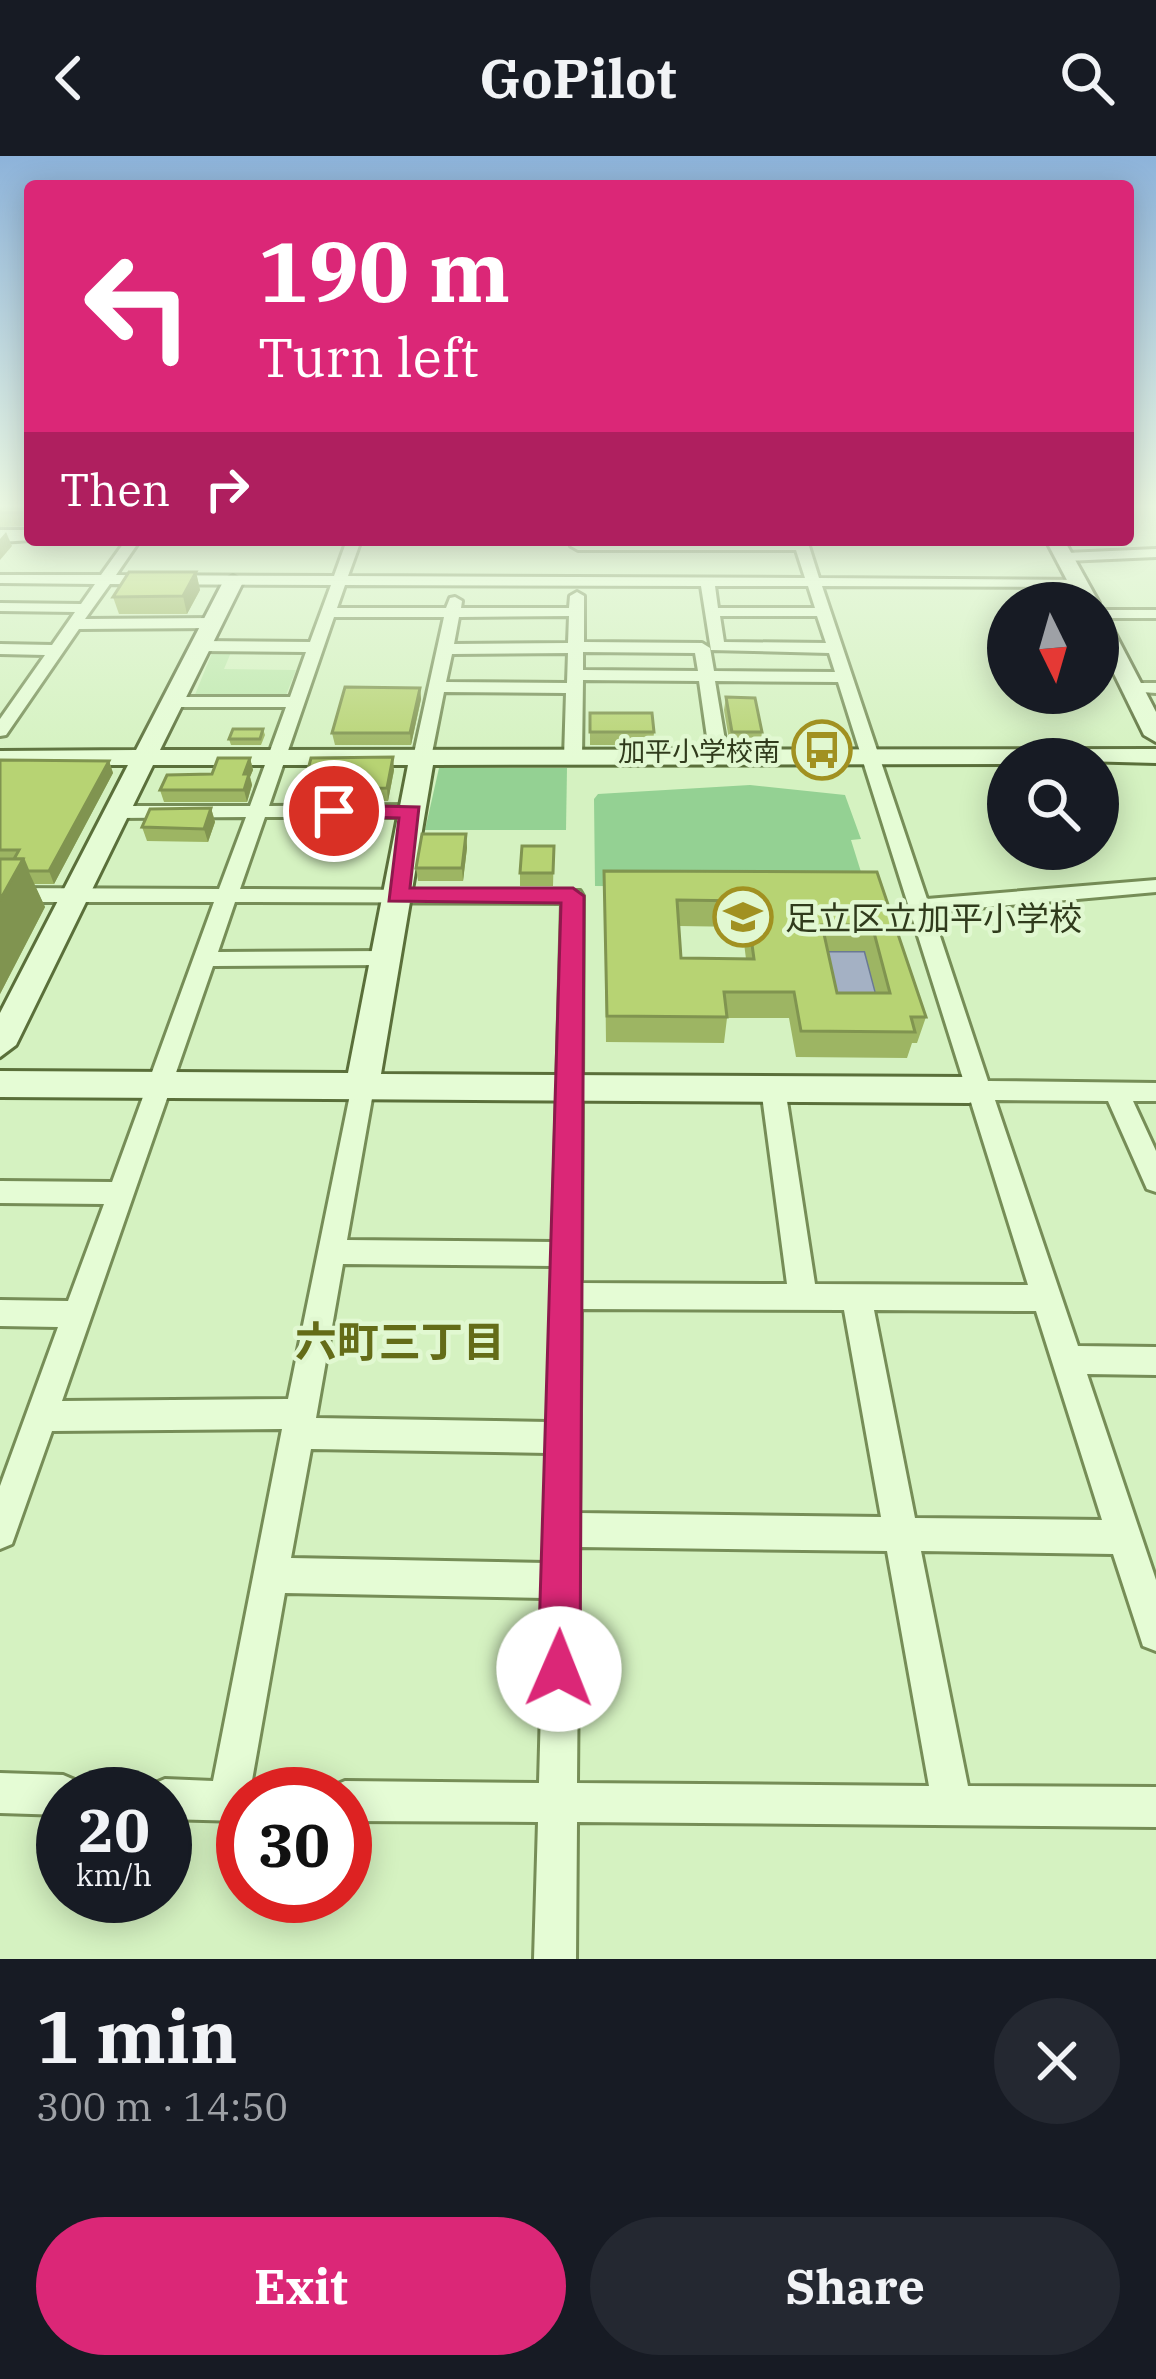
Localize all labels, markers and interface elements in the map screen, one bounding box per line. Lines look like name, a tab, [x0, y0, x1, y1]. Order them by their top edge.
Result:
text: GoPilot	[479, 43, 677, 113]
icon: back	[36, 45, 102, 111]
icon: search	[1054, 45, 1120, 111]
text: 190 m	[258, 216, 510, 325]
icon: left	[60, 228, 216, 384]
text: Turn left	[258, 322, 479, 392]
icon: right	[194, 456, 260, 522]
text: Then	[60, 460, 170, 518]
north arrow	[987, 582, 1119, 714]
map controls	[987, 582, 1119, 870]
bus stop icon: 加平小学校南	[791, 719, 853, 781]
place label: 加平小学校南	[618, 733, 780, 768]
button: search	[987, 738, 1119, 870]
pin	[283, 760, 385, 862]
icon: arrive	[301, 778, 367, 844]
school or university icon: 足立区立加平小学校	[712, 886, 774, 948]
place label: 足立区立加平小学校	[785, 896, 1082, 939]
district label: 六町三丁目	[295, 1314, 505, 1369]
position arrow	[496, 1606, 622, 1732]
speed limit sign: 30	[216, 1767, 372, 1923]
text: 20	[78, 1790, 150, 1869]
text: km/h	[76, 1855, 152, 1894]
text: 1 min	[36, 1989, 238, 2083]
button: close	[994, 1998, 1120, 2124]
text: 300 m · 14:50	[36, 2081, 288, 2132]
button: Exit	[36, 2217, 566, 2355]
button: Share	[590, 2217, 1120, 2355]

